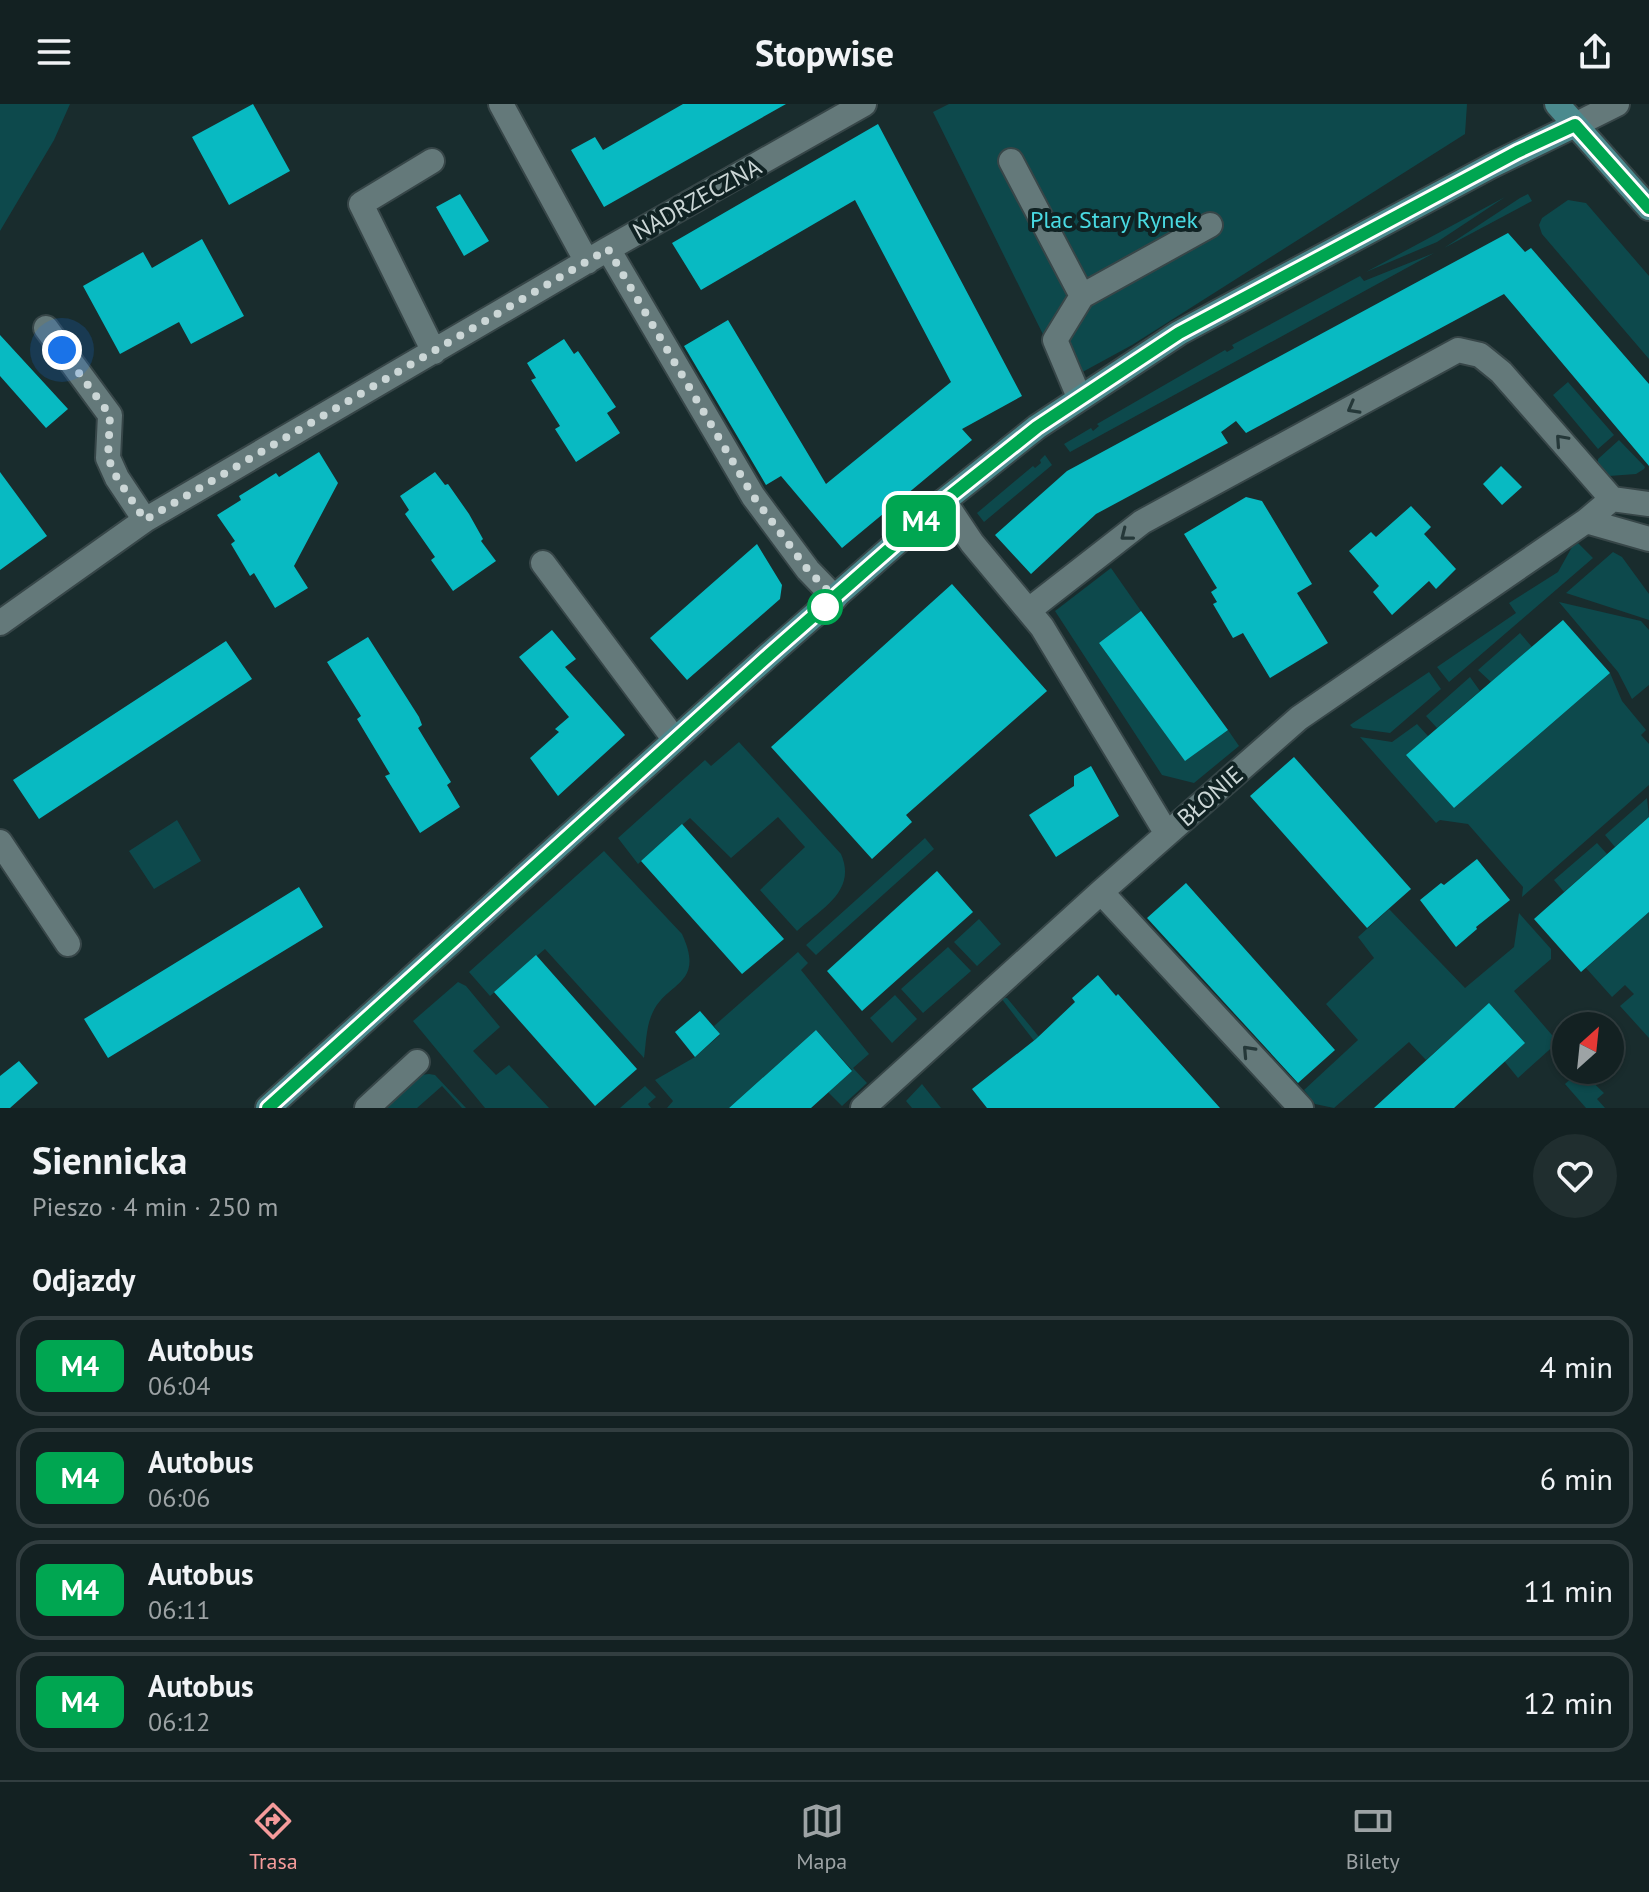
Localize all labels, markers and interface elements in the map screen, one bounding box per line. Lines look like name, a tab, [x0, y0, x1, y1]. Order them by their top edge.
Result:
text: Stopwise	[755, 29, 894, 76]
icon: menu	[32, 30, 76, 74]
icon: share	[1573, 30, 1617, 74]
street label: NADRZECZNA	[627, 151, 767, 247]
park label: Plac Stary Rynek	[1030, 204, 1199, 235]
your location	[42, 330, 82, 370]
one-way arrow	[1347, 398, 1361, 414]
one-way arrow	[1556, 434, 1571, 449]
line badge: M4	[885, 495, 957, 547]
text: M4	[902, 502, 940, 539]
one-way arrow	[1120, 525, 1135, 539]
unlabelled marker	[808, 590, 842, 624]
street label: BŁONIE	[1171, 759, 1249, 833]
north arrow	[1552, 1012, 1624, 1084]
map controls	[1552, 1012, 1624, 1084]
one-way arrow	[1243, 1045, 1257, 1060]
button: heart	[1533, 1134, 1617, 1218]
text: Siennicka	[32, 1135, 187, 1184]
text: Pieszo · 4 min · 250 m	[32, 1190, 278, 1223]
text: Odjazdy	[32, 1260, 135, 1299]
text: Autobus	[148, 1330, 254, 1369]
text: M4	[61, 1347, 99, 1384]
text: 4 min	[1540, 1347, 1613, 1386]
text: 06:04	[148, 1369, 210, 1402]
text: Autobus	[148, 1442, 254, 1481]
text: M4	[61, 1459, 99, 1496]
text: 6 min	[1540, 1459, 1613, 1498]
text: 06:06	[148, 1481, 210, 1514]
text: Autobus	[148, 1554, 254, 1593]
text: M4	[61, 1571, 99, 1608]
text: 11 min	[1523, 1571, 1613, 1610]
text: 06:11	[148, 1593, 210, 1626]
text: Autobus	[148, 1666, 254, 1705]
text: M4	[61, 1683, 99, 1720]
text: 12 min	[1523, 1683, 1613, 1722]
text: 06:12	[148, 1705, 210, 1738]
tab: Trasa	[249, 1799, 298, 1875]
tab: Mapa	[796, 1799, 847, 1875]
tab: Bilety	[1346, 1799, 1400, 1875]

